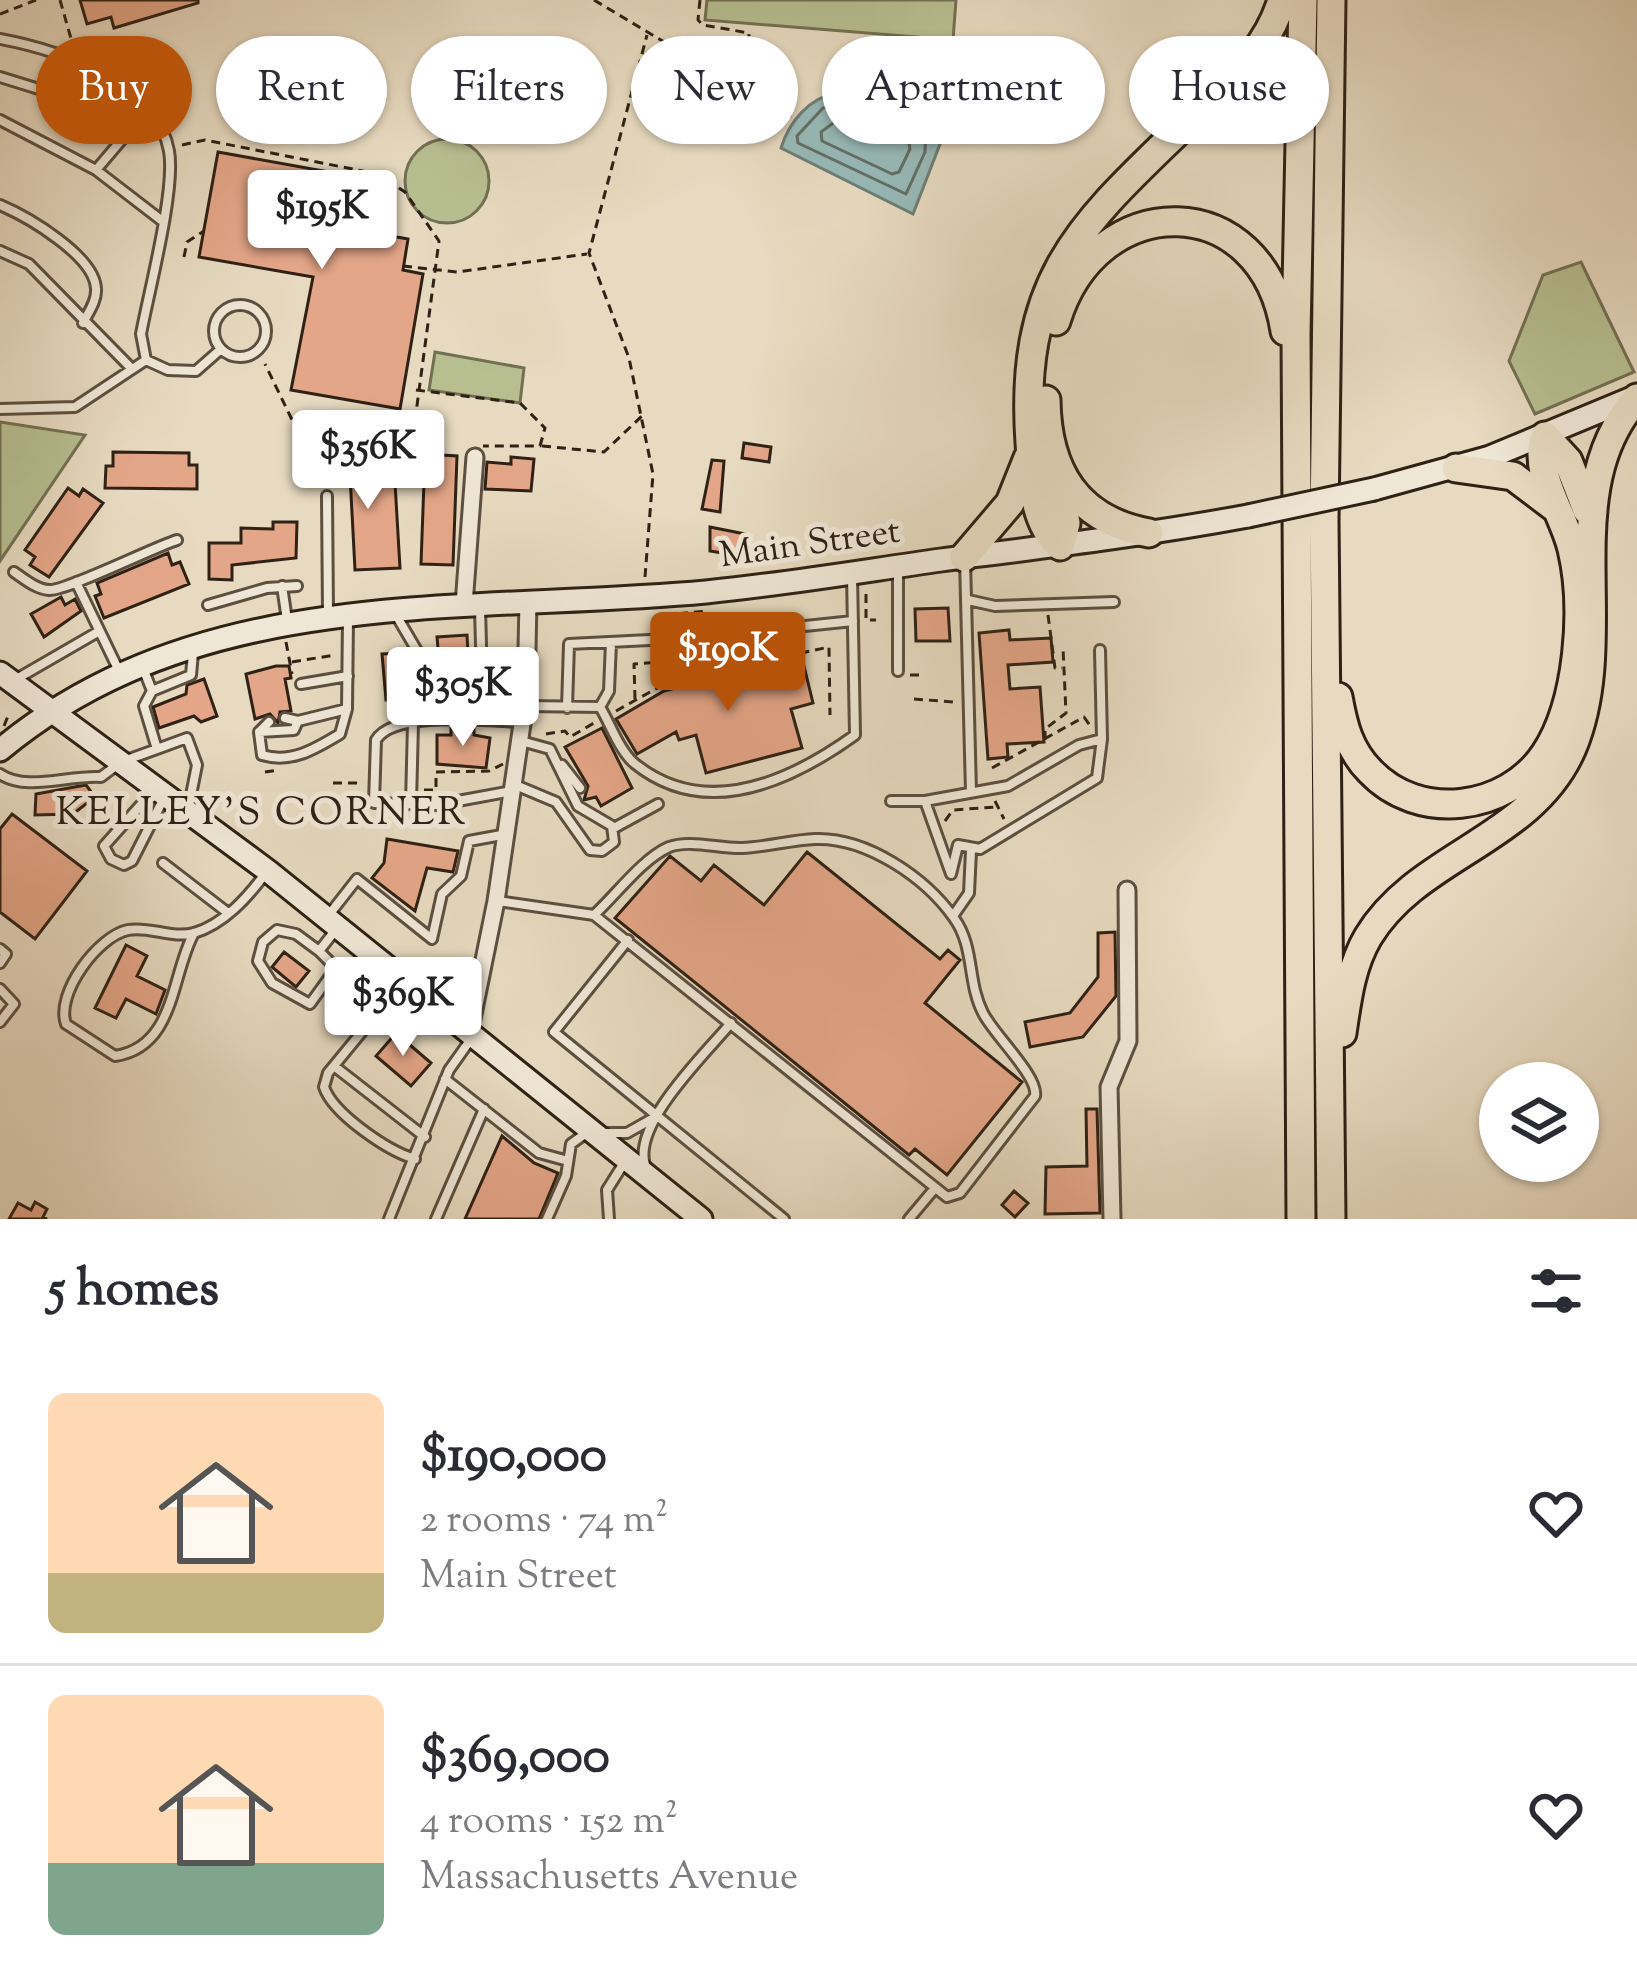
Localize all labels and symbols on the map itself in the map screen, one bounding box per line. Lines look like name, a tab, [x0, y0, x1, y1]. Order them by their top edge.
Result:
pin: $195K	[238, 170, 406, 272]
pin: $356K	[284, 410, 452, 512]
street label: Main Street	[716, 507, 904, 583]
pin: $190K	[644, 612, 812, 714]
pin: $305K	[379, 647, 547, 749]
district label: KELLEY'S CORNER	[56, 787, 468, 843]
pin: $369K	[319, 957, 487, 1059]

